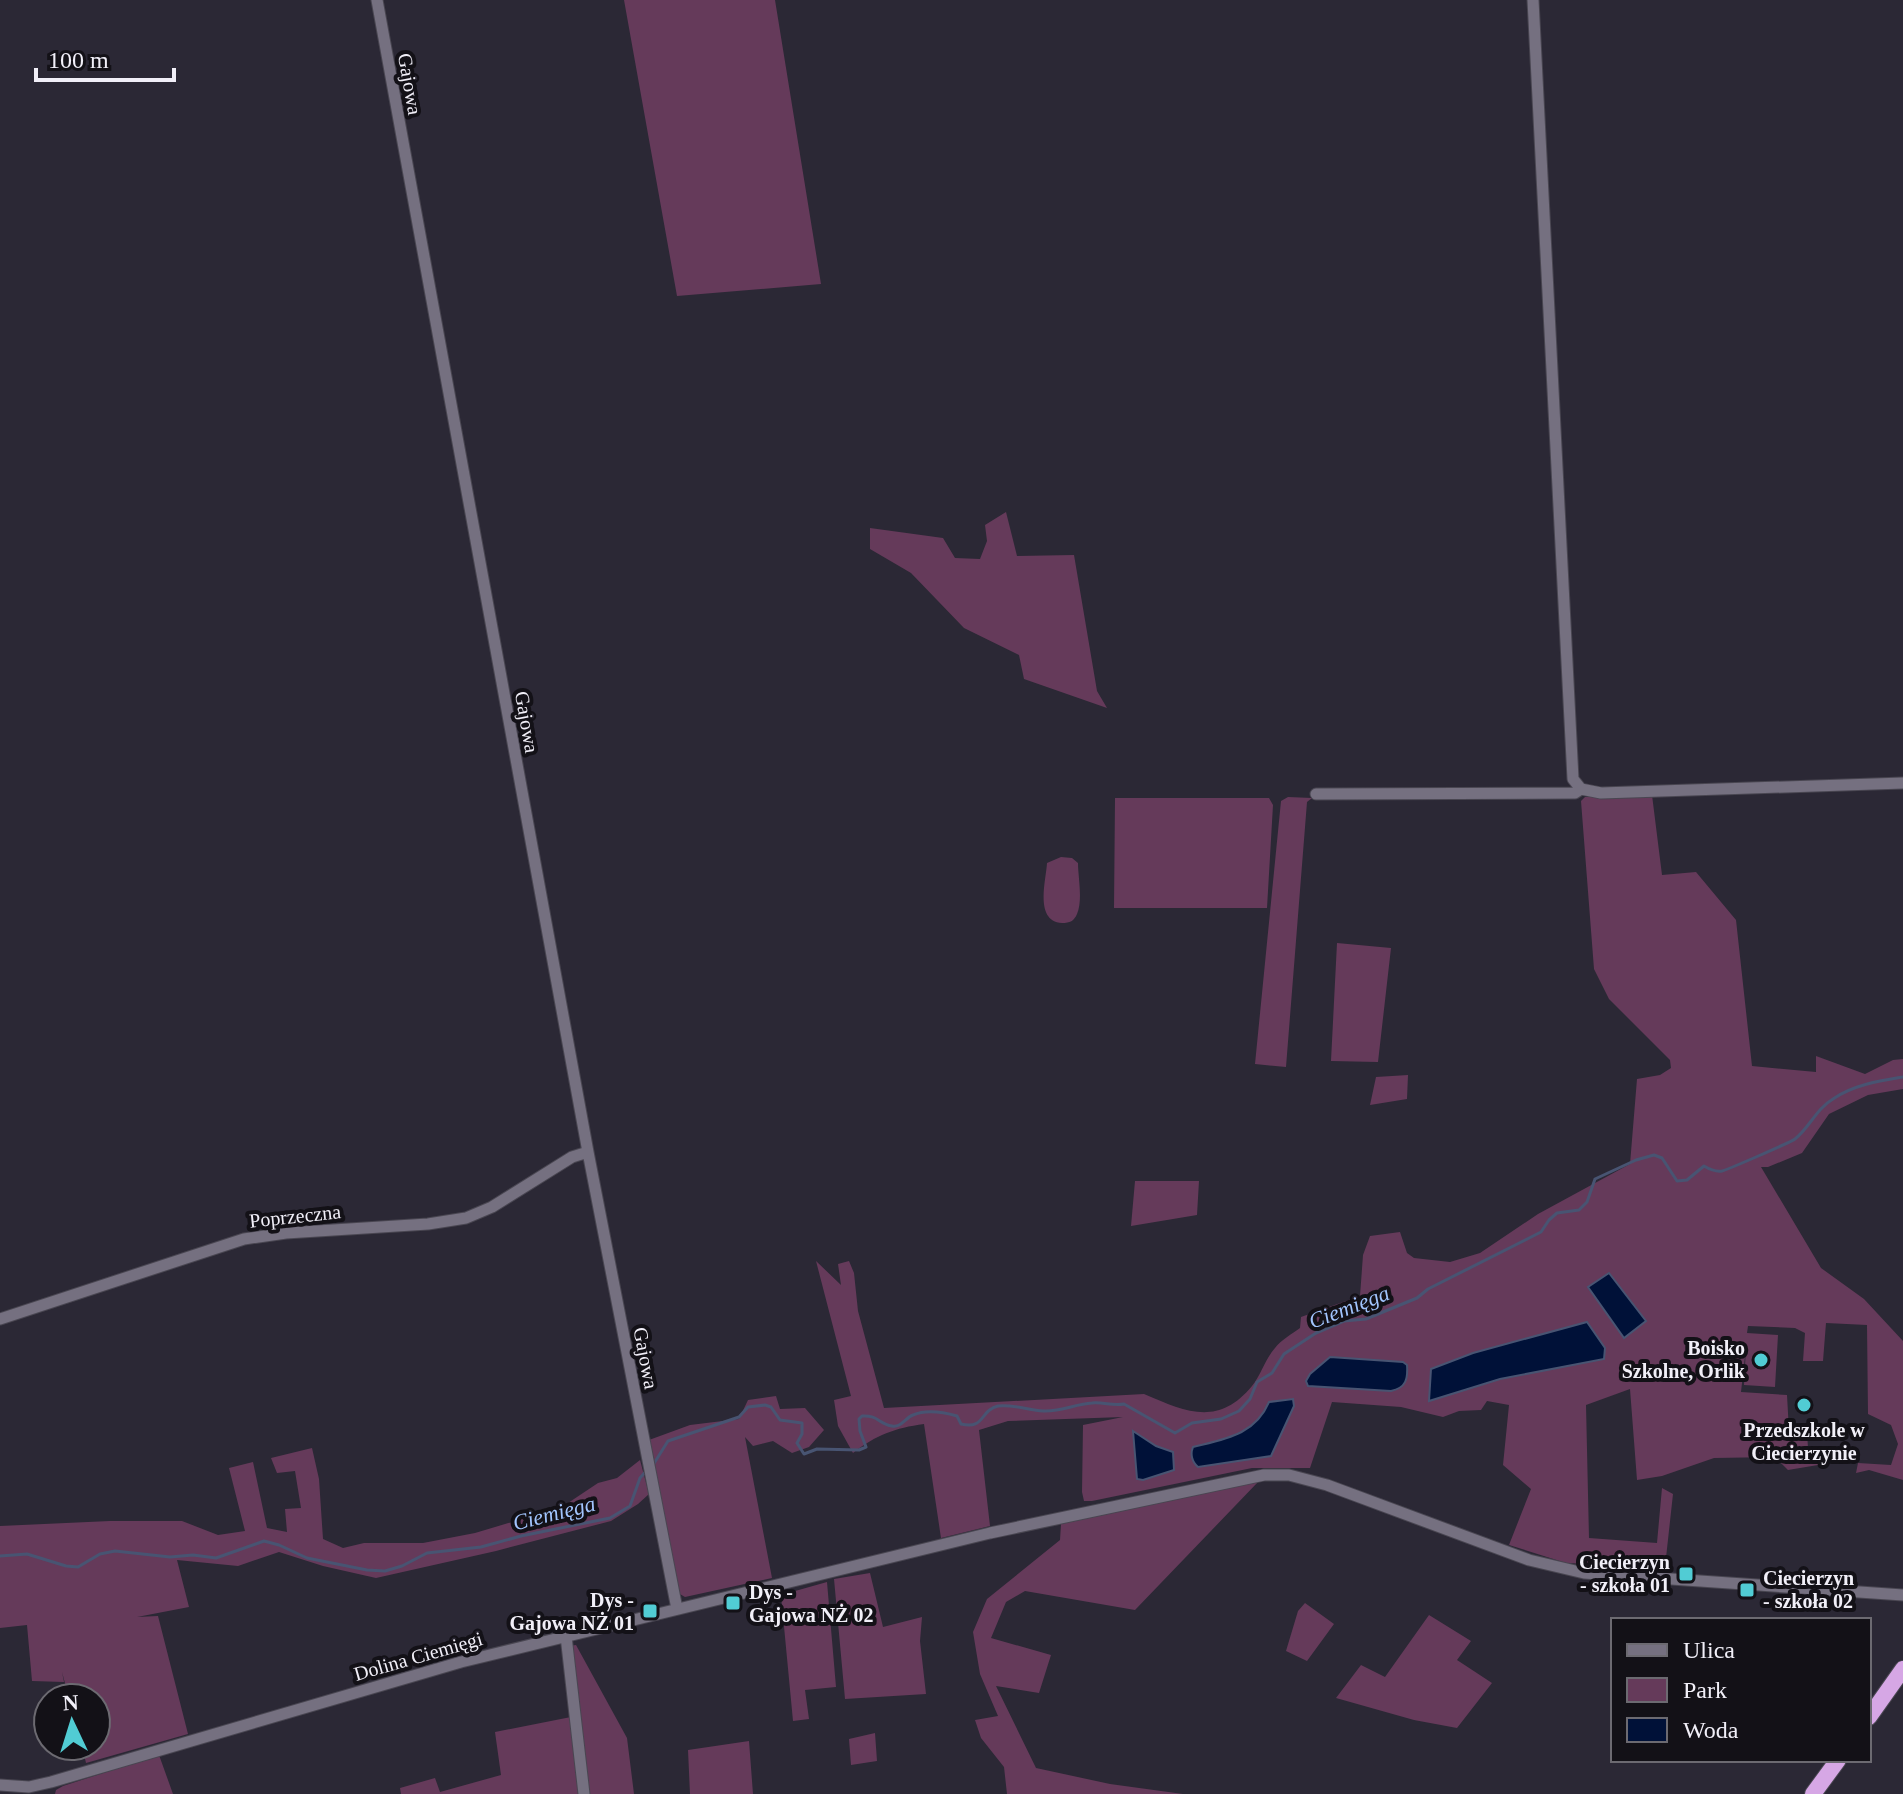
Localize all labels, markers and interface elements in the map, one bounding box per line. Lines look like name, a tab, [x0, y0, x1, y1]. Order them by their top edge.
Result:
scale bar	[36, 32, 174, 82]
text: 100 m	[48, 47, 109, 73]
street label: Gajowa	[393, 51, 426, 117]
street label: Gajowa	[510, 689, 543, 755]
street label: Poprzeczna	[248, 1200, 342, 1233]
water label: Ciemięga	[1305, 1280, 1393, 1334]
street label: Gajowa	[628, 1325, 663, 1391]
place label: Boisko Szkolne, Orlik	[1622, 1337, 1746, 1382]
marker: Boisko Szkolne, Orlik	[1752, 1351, 1770, 1369]
marker: Przedszkole w Ciecierzynie	[1795, 1396, 1813, 1414]
place label: Przedszkole w Ciecierzynie	[1743, 1419, 1865, 1465]
water label: Ciemięga	[510, 1491, 598, 1535]
place label: Ciecierzyn - szkoła 01	[1579, 1551, 1670, 1596]
marker: Ciecierzyn - szkoła 01	[1677, 1565, 1695, 1583]
place label: Ciecierzyn - szkoła 02	[1763, 1567, 1854, 1612]
place label: Dys - Gajowa NŻ 02	[749, 1581, 873, 1627]
marker: Ciecierzyn - szkoła 02	[1738, 1581, 1756, 1599]
place label: Dys - Gajowa NŻ 01	[510, 1589, 634, 1635]
marker: Dys - Gajowa NŻ 02	[724, 1594, 742, 1612]
marker: Dys - Gajowa NŻ 01	[641, 1602, 659, 1620]
legend	[1611, 1618, 1871, 1762]
street label: Dolina Ciemięgi	[351, 1627, 486, 1686]
text: Ulica	[1683, 1637, 1735, 1663]
text: Park	[1683, 1677, 1727, 1703]
north arrow	[32, 1682, 112, 1762]
text: N	[62, 1690, 80, 1716]
text: Woda	[1683, 1717, 1739, 1743]

